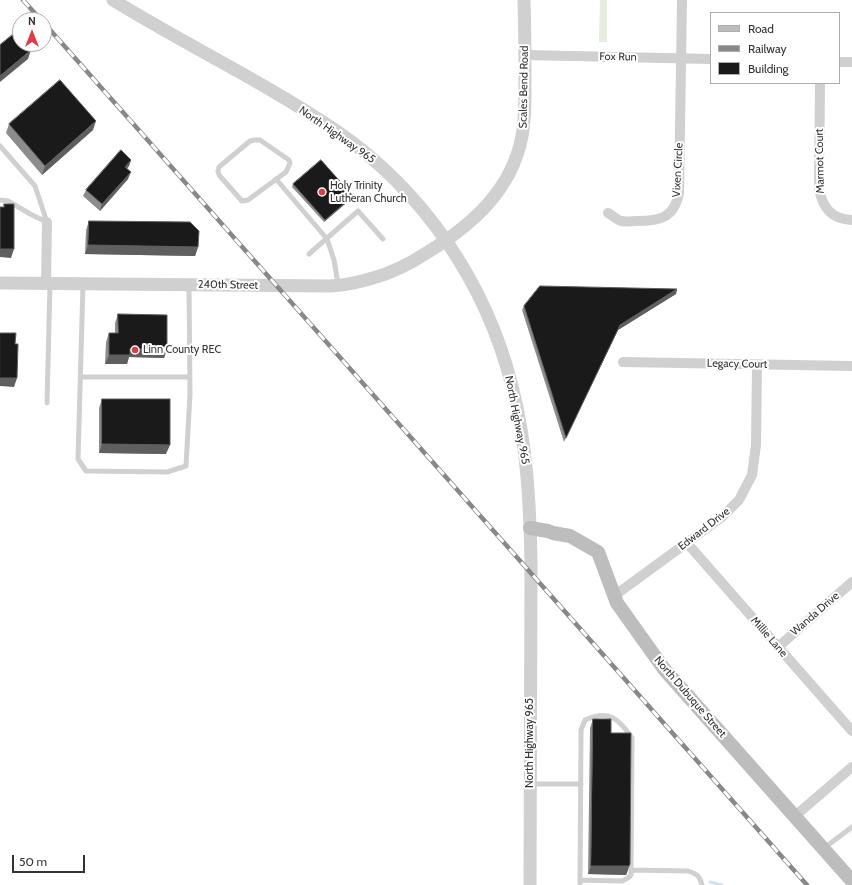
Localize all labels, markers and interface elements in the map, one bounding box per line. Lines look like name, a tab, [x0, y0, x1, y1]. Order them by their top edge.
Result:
north arrow	[12, 12, 52, 52]
legend	[710, 12, 840, 84]
text: N	[28, 14, 36, 28]
text: Road	[748, 21, 774, 36]
text: Railway	[748, 41, 786, 56]
street label: Scales Bend Road	[517, 46, 531, 128]
street label: Fox Run	[599, 50, 637, 64]
text: Building	[748, 61, 789, 76]
street label: North Highway 965	[296, 104, 378, 166]
street label: Marmot Court	[813, 128, 827, 194]
street label: Vixen Circle	[670, 142, 686, 198]
place label: Holy Trinity Lutheran Church	[330, 179, 407, 205]
marker: Holy Trinity Lutheran Church	[317, 187, 327, 197]
street label: 240th Street	[198, 278, 258, 292]
place label: Linn County REC	[143, 343, 221, 357]
marker: Linn County REC	[130, 345, 140, 355]
street label: Legacy Court	[707, 357, 767, 371]
street label: North Highway 965	[502, 375, 532, 465]
street label: Edward Drive	[676, 505, 732, 553]
street label: Wanda Drive	[788, 589, 842, 639]
street label: Millie Lane	[748, 614, 790, 660]
street label: North Dubuque Street	[651, 654, 729, 740]
street label: North Highway 965	[523, 698, 537, 788]
scale bar	[14, 847, 87, 873]
text: 50 m	[19, 854, 47, 869]

